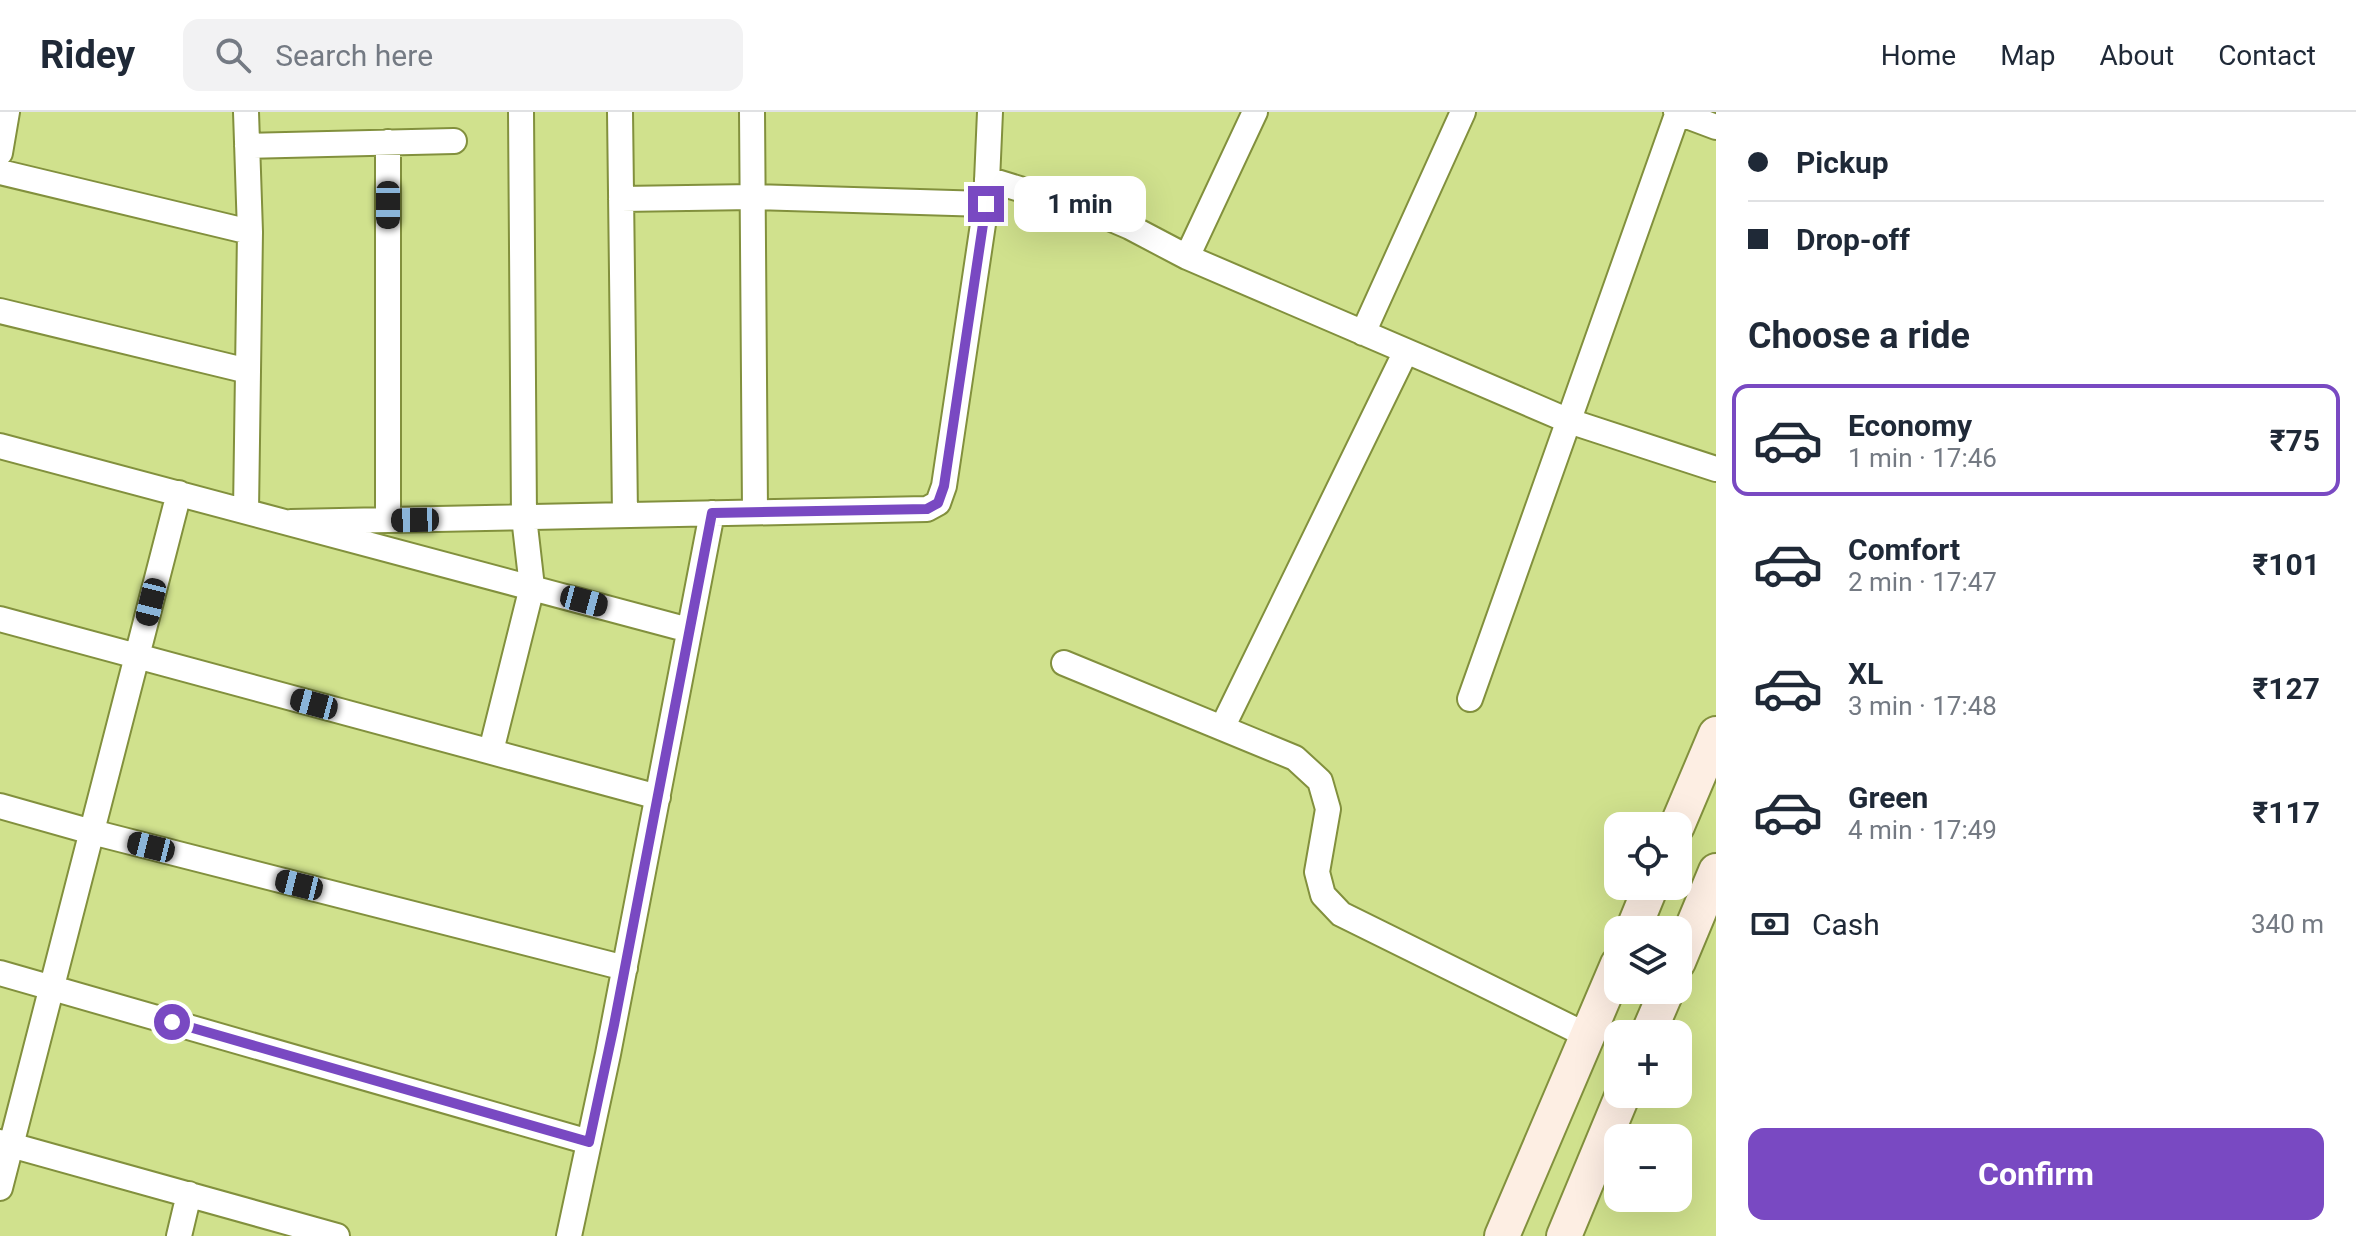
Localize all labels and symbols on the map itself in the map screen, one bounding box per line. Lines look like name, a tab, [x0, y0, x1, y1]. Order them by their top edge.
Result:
callout: 1 min	[1014, 176, 1146, 232]
car	[376, 181, 400, 229]
route end	[968, 186, 1004, 222]
car	[391, 508, 439, 532]
car	[134, 576, 168, 628]
car	[558, 583, 610, 619]
car	[288, 686, 340, 722]
car	[125, 830, 177, 864]
car	[273, 868, 325, 902]
route start	[154, 1004, 190, 1040]

